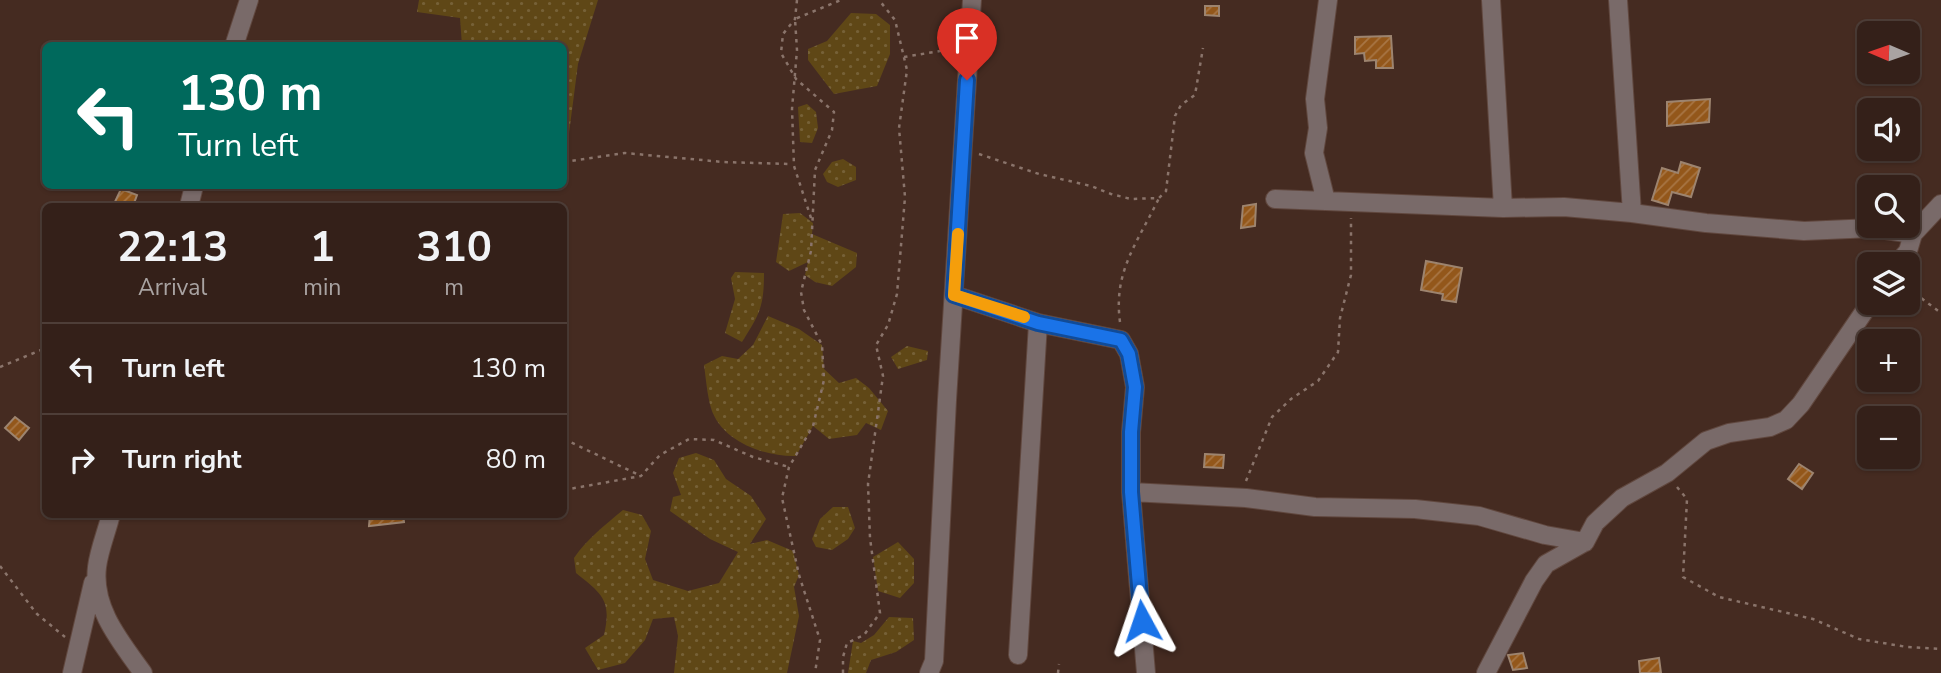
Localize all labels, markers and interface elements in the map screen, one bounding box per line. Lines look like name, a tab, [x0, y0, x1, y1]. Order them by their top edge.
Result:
pin	[937, 8, 997, 80]
icon: arrive	[948, 19, 986, 57]
north arrow	[1857, 21, 1920, 84]
map controls	[1857, 21, 1920, 469]
text: 130 m	[178, 60, 322, 127]
icon: left	[63, 70, 154, 161]
button: sound	[1857, 98, 1920, 161]
text: Turn left	[178, 124, 298, 167]
button: search	[1857, 175, 1920, 238]
text: 22:13	[117, 219, 228, 276]
text: 1	[310, 219, 335, 276]
text: 310	[416, 219, 492, 276]
button: layers	[1857, 252, 1920, 315]
text: Arrival	[138, 272, 207, 303]
text: min	[303, 272, 341, 303]
text: m	[444, 272, 464, 303]
button: +	[1857, 329, 1920, 392]
icon: left	[63, 350, 101, 388]
text: Turn left	[122, 351, 225, 386]
text: 130 m	[470, 351, 546, 386]
button: −	[1857, 406, 1920, 469]
icon: right	[63, 441, 101, 479]
text: Turn right	[122, 442, 241, 477]
text: 80 m	[486, 442, 546, 477]
position arrow	[1105, 584, 1179, 658]

